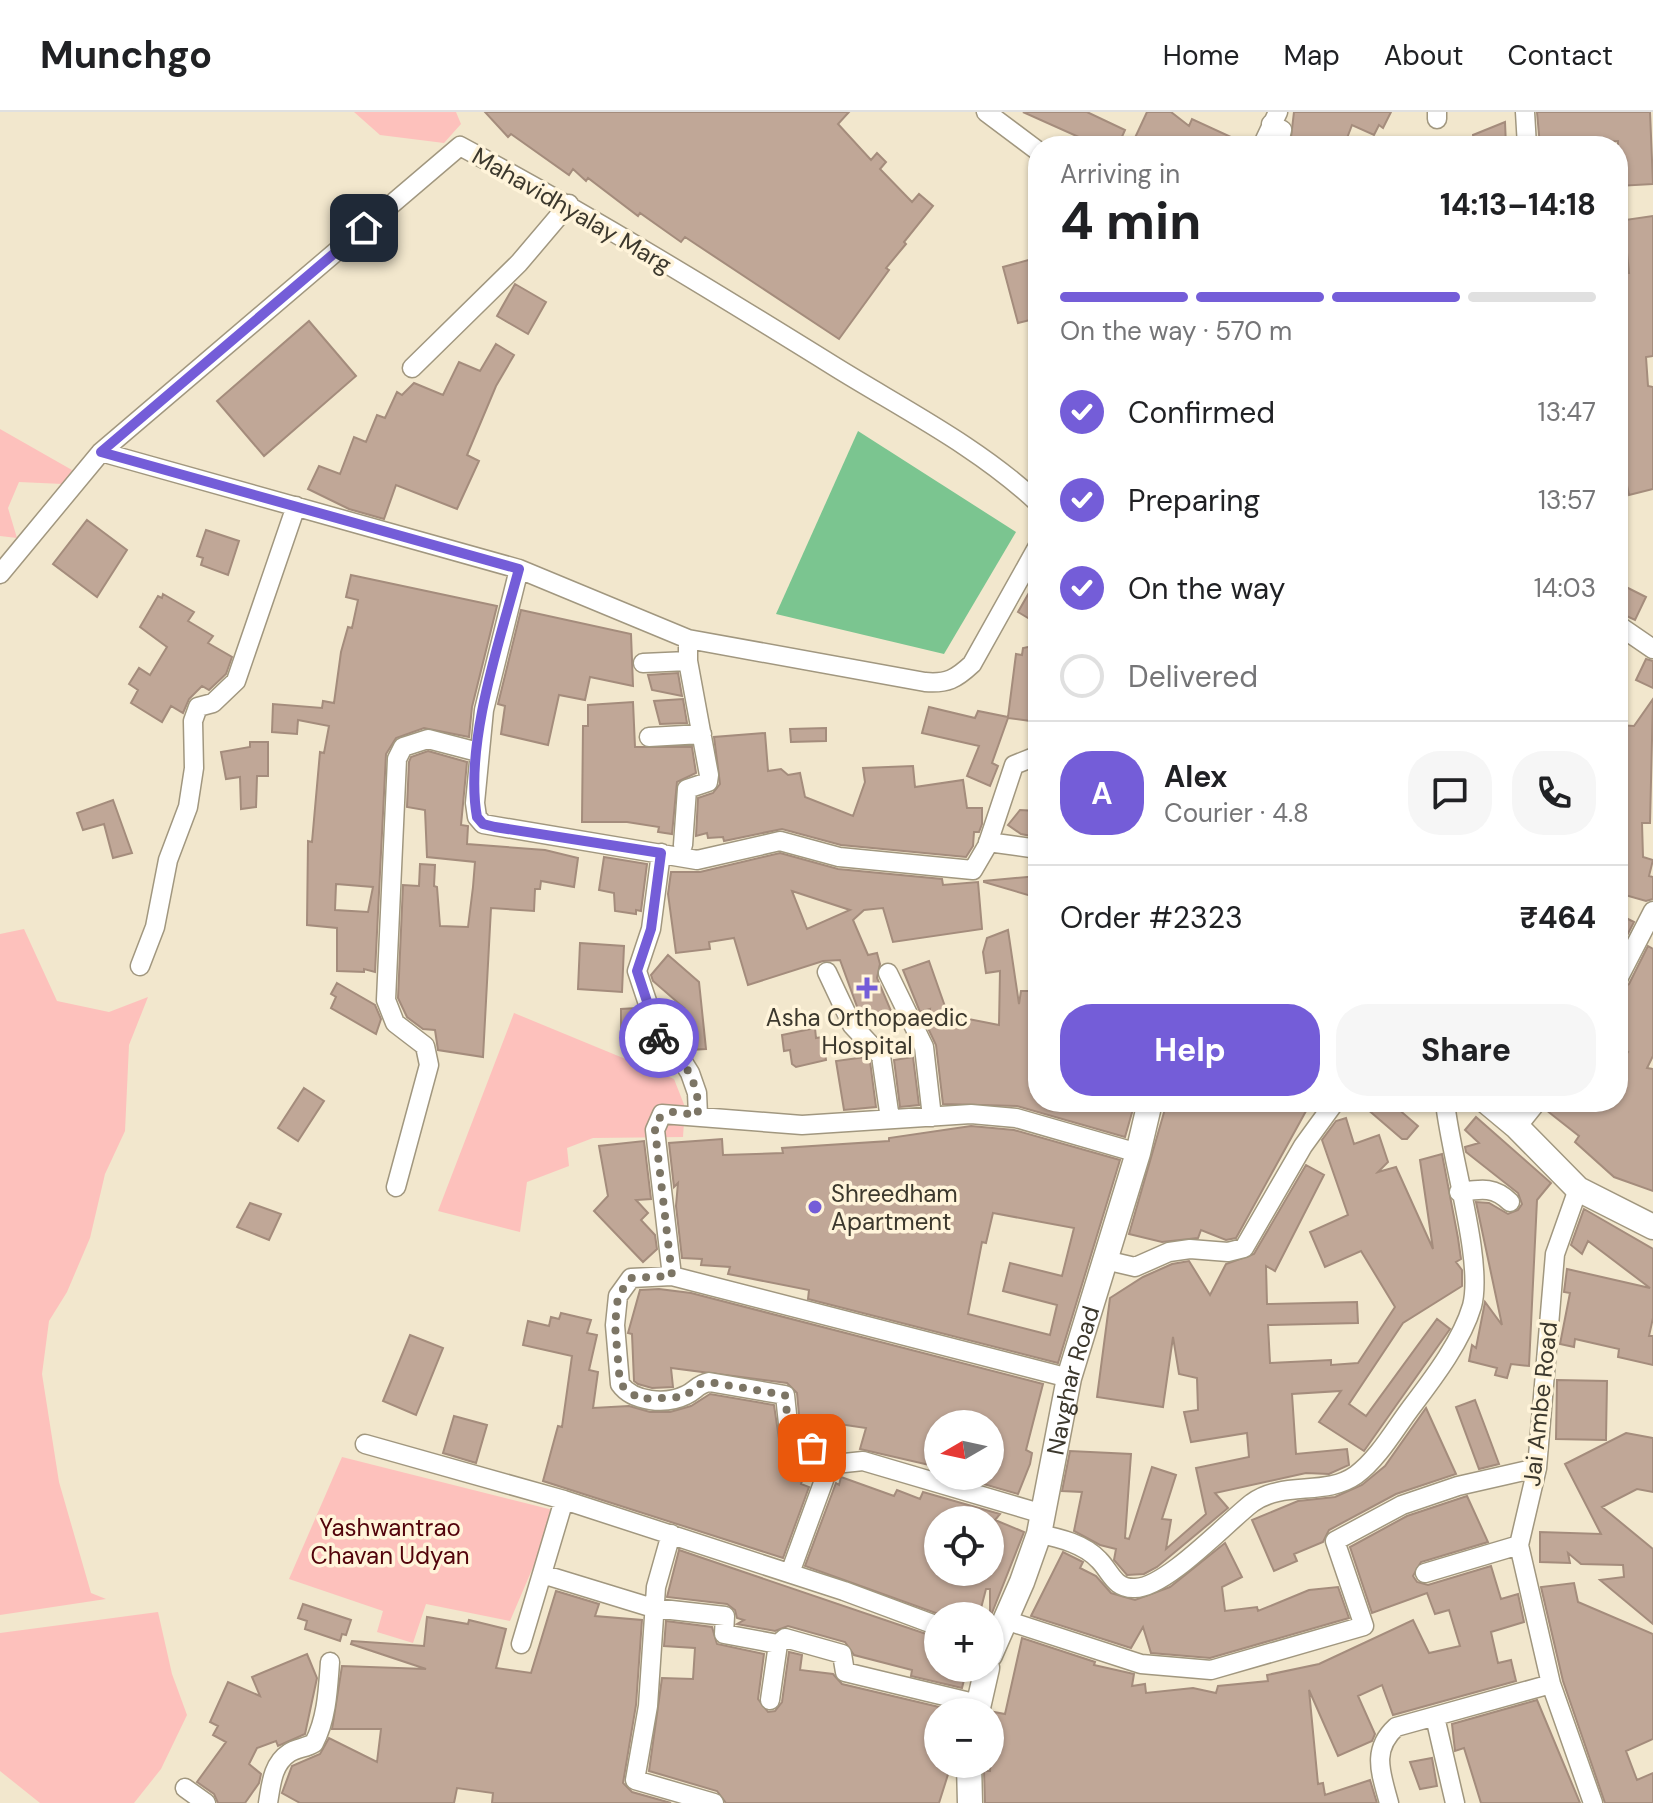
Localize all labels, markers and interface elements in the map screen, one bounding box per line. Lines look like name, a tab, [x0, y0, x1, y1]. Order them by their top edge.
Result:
text: Munchgo	[40, 30, 212, 80]
text: Home	[1163, 37, 1239, 74]
text: Map	[1283, 37, 1340, 74]
text: About	[1384, 37, 1463, 74]
text: Contact	[1507, 37, 1613, 74]
street label: Mahavidhyalay Marg	[467, 140, 677, 280]
text: Arriving in	[1060, 157, 1180, 191]
text: 14:13–14:18	[1440, 185, 1596, 224]
text: 4 min	[1060, 187, 1201, 255]
pin	[330, 194, 398, 262]
icon: home	[342, 206, 386, 250]
text: On the way · 570 m	[1060, 314, 1292, 348]
icon: check	[1060, 390, 1104, 434]
text: Confirmed	[1128, 393, 1275, 432]
text: 13:47	[1538, 395, 1596, 429]
icon: check	[1060, 478, 1104, 522]
text: Preparing	[1128, 481, 1260, 520]
text: 13:57	[1538, 483, 1596, 517]
icon: check	[1060, 566, 1104, 610]
text: On the way	[1128, 569, 1285, 608]
text: 14:03	[1534, 571, 1596, 605]
text: Delivered	[1128, 657, 1258, 696]
button: chat	[1408, 751, 1492, 835]
button: phone	[1512, 751, 1596, 835]
text: Alex	[1164, 757, 1227, 796]
text: A	[1091, 774, 1113, 813]
text: Courier · 4.8	[1164, 796, 1309, 830]
text: Order #2323	[1060, 898, 1243, 937]
text: ₹464	[1520, 898, 1596, 937]
marker: Asha Orthopaedic Hospital	[856, 977, 878, 999]
courier	[619, 998, 699, 1078]
place label: Asha Orthopaedic Hospital	[766, 1002, 968, 1061]
button: Help	[1060, 1004, 1320, 1096]
button: Share	[1336, 1004, 1596, 1096]
icon: bike	[637, 1016, 681, 1060]
place label: Shreedham Apartment	[831, 1178, 958, 1237]
marker: Shreedham Apartment	[806, 1198, 824, 1216]
street label: Navghar Road	[1039, 1302, 1106, 1457]
street label: Jai Ambe Road	[1516, 1320, 1564, 1488]
north arrow	[924, 1410, 1004, 1490]
map controls	[924, 1410, 1004, 1778]
pin	[778, 1414, 846, 1482]
icon: bag	[790, 1426, 834, 1470]
button: locate	[924, 1506, 1004, 1586]
park label: Yashwantrao Chavan Udyan	[310, 1512, 470, 1571]
button: +	[924, 1602, 1004, 1682]
button: −	[924, 1698, 1004, 1778]

